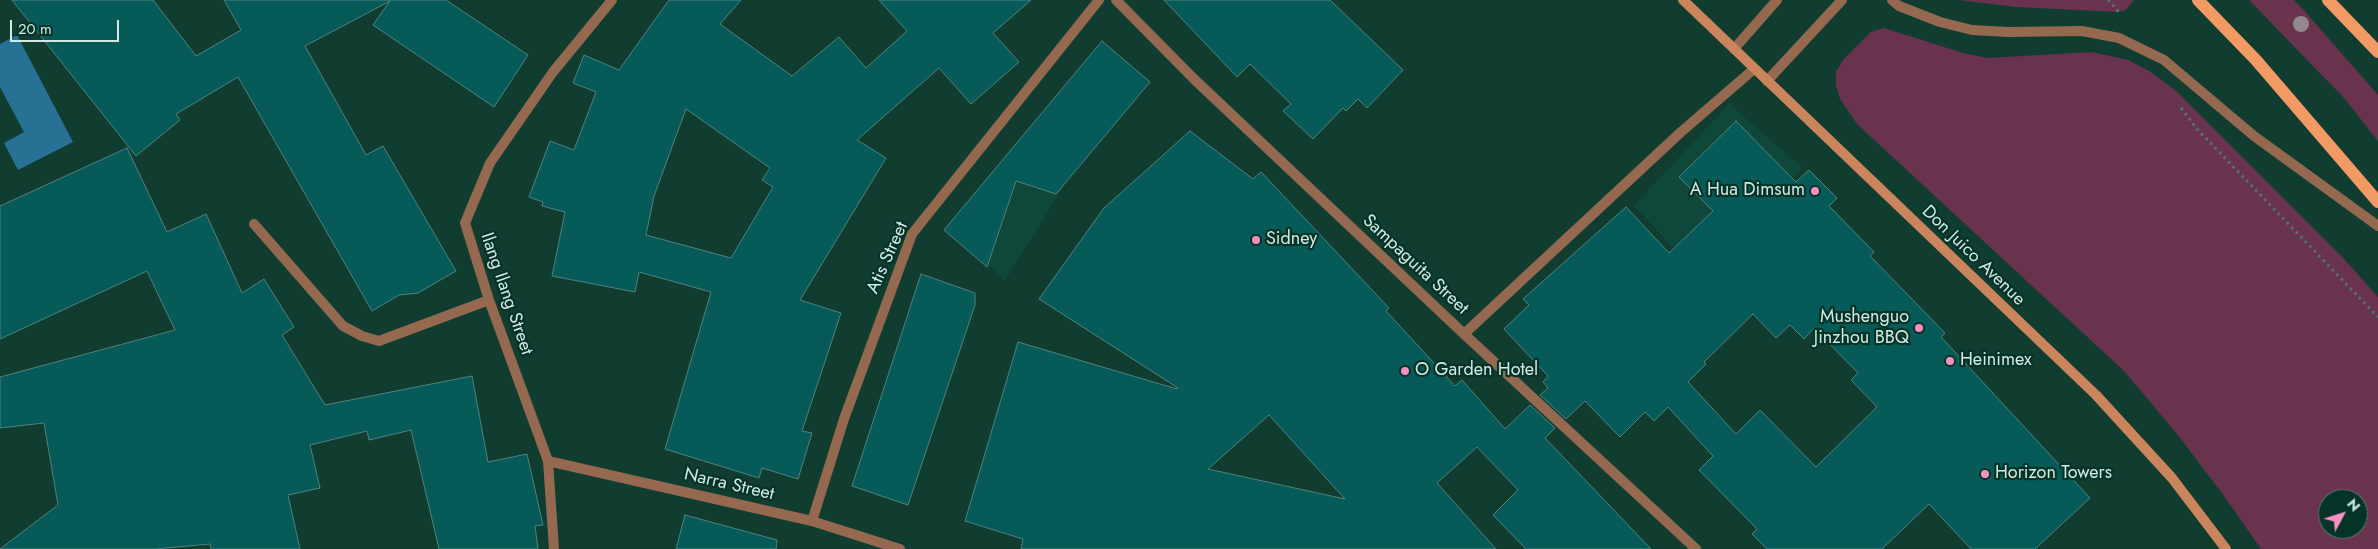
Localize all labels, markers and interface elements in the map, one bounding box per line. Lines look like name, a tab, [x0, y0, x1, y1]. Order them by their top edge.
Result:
scale bar	[12, 10, 121, 42]
text: 20 m	[18, 18, 52, 40]
place label: A Hua Dimsum	[1690, 180, 1805, 202]
marker: A Hua Dimsum	[1809, 185, 1821, 197]
street label: Don Juico Avenue	[1917, 201, 2029, 311]
street label: Sampaguita Street	[1357, 210, 1473, 320]
street label: Atis Street	[863, 219, 913, 297]
place label: Sidney	[1266, 229, 1317, 251]
street label: Ilang Ilang Street	[475, 230, 537, 358]
marker: Sidney	[1250, 234, 1262, 246]
place label: Mushenguo Jinzhou BBQ	[1814, 307, 1909, 350]
marker: Mushenguo Jinzhou BBQ	[1913, 322, 1925, 334]
place label: Heinimex	[1960, 350, 2032, 372]
marker: Heinimex	[1944, 355, 1956, 367]
place label: O Garden Hotel	[1415, 360, 1538, 382]
marker: O Garden Hotel	[1399, 365, 1411, 377]
place label: Horizon Towers	[1995, 463, 2112, 485]
street label: Narra Street	[682, 464, 776, 506]
marker: Horizon Towers	[1979, 468, 1991, 480]
north arrow	[2318, 489, 2368, 539]
text: N	[2342, 494, 2365, 516]

